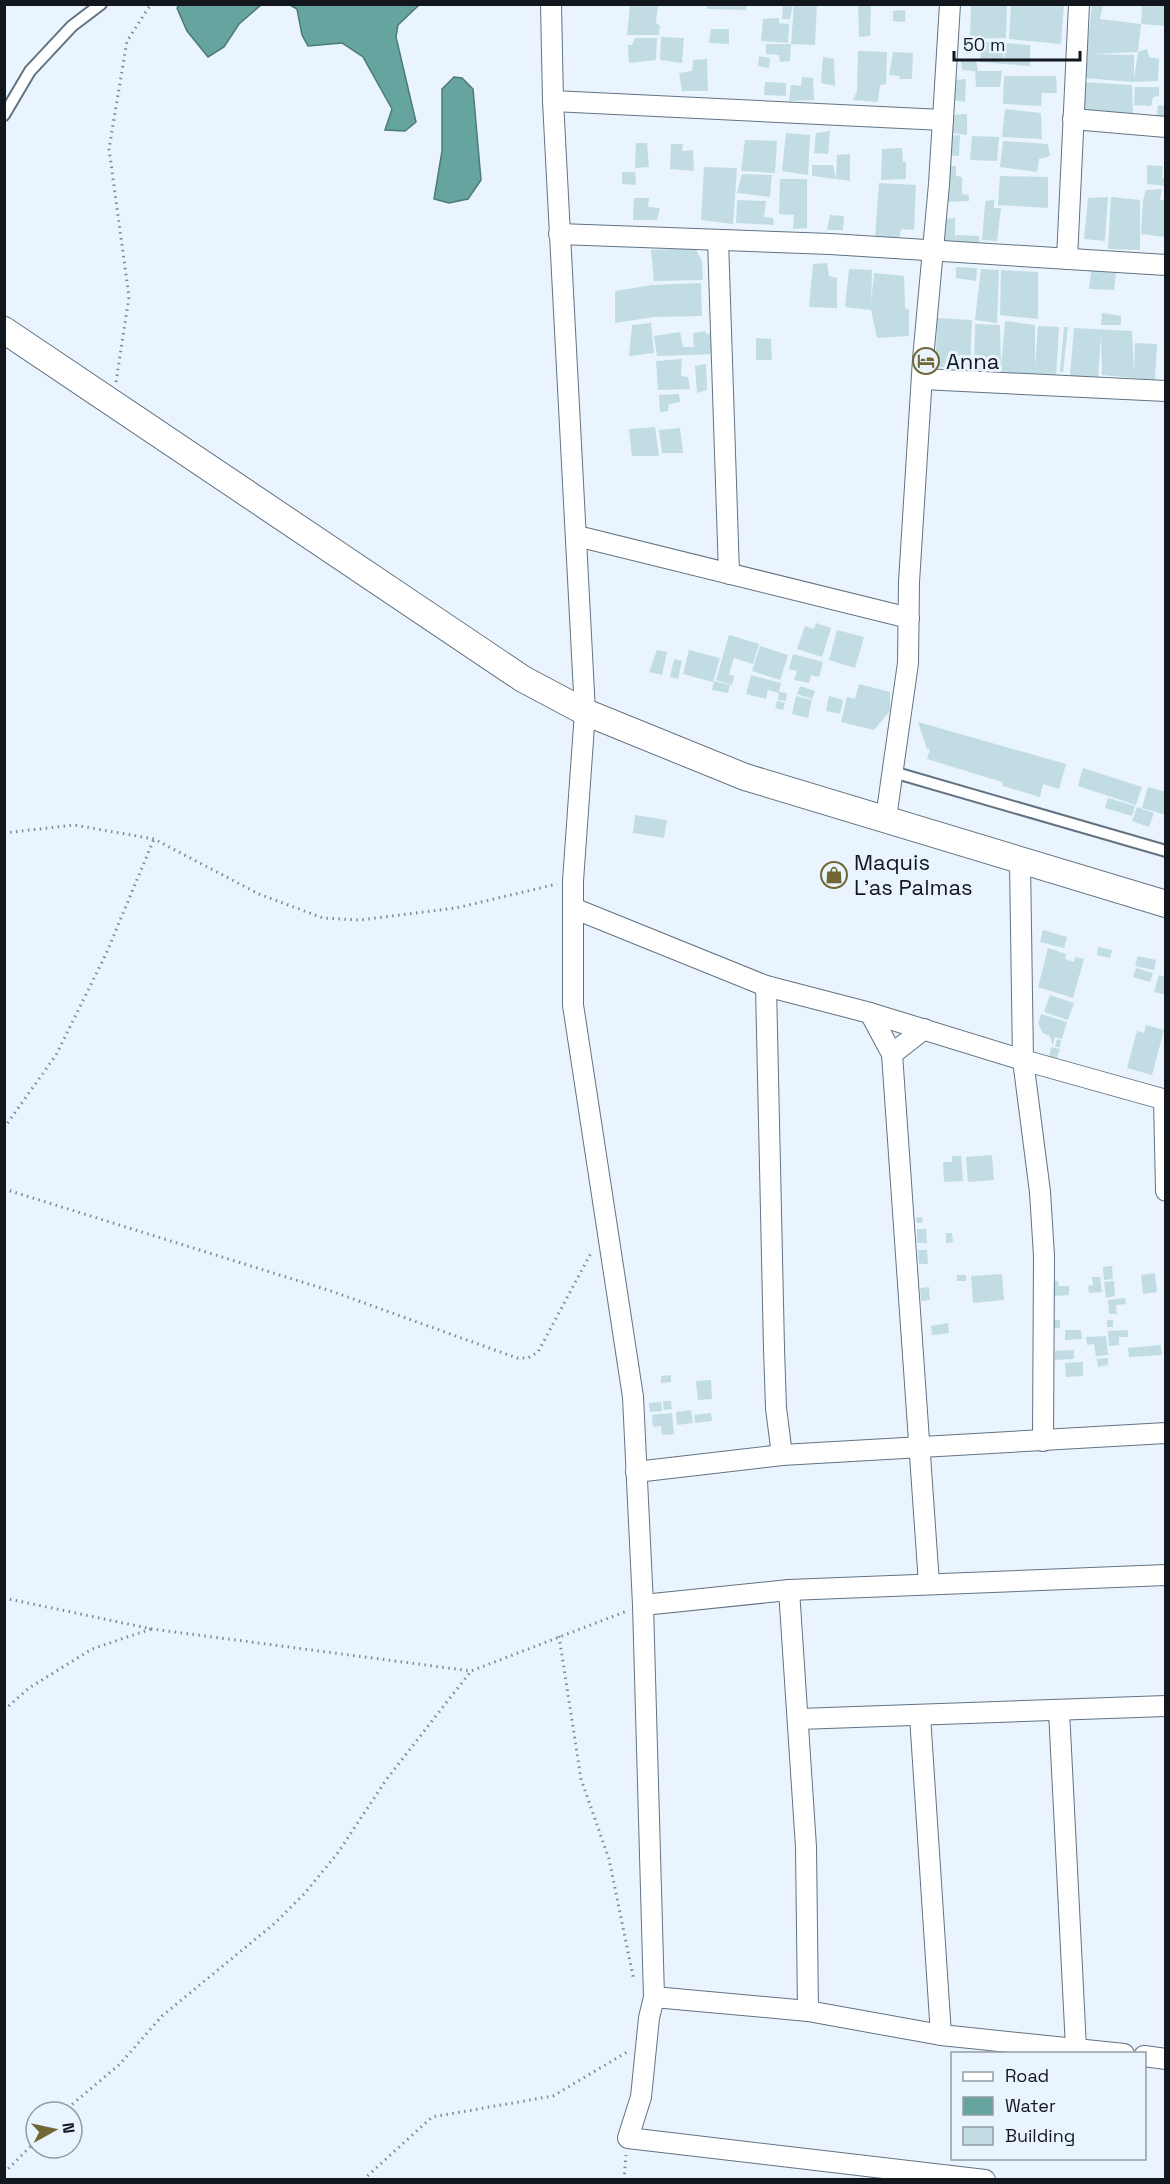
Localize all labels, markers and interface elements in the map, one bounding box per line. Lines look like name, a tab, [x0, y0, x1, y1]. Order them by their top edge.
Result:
scale bar	[954, 24, 1080, 62]
text: 50 m	[963, 33, 1005, 56]
hotel icon: Anna	[911, 346, 941, 376]
place label: Anna	[946, 347, 1000, 375]
place label: Maquis L'as Palmas	[854, 848, 973, 901]
shop icon: Maquis L'as Palmas	[819, 860, 849, 890]
legend	[951, 2052, 1146, 2160]
text: Road	[1005, 2064, 1049, 2087]
text: Water	[1005, 2094, 1056, 2117]
north arrow	[24, 2100, 84, 2160]
text: N	[57, 2121, 80, 2135]
text: Building	[1005, 2124, 1075, 2147]

